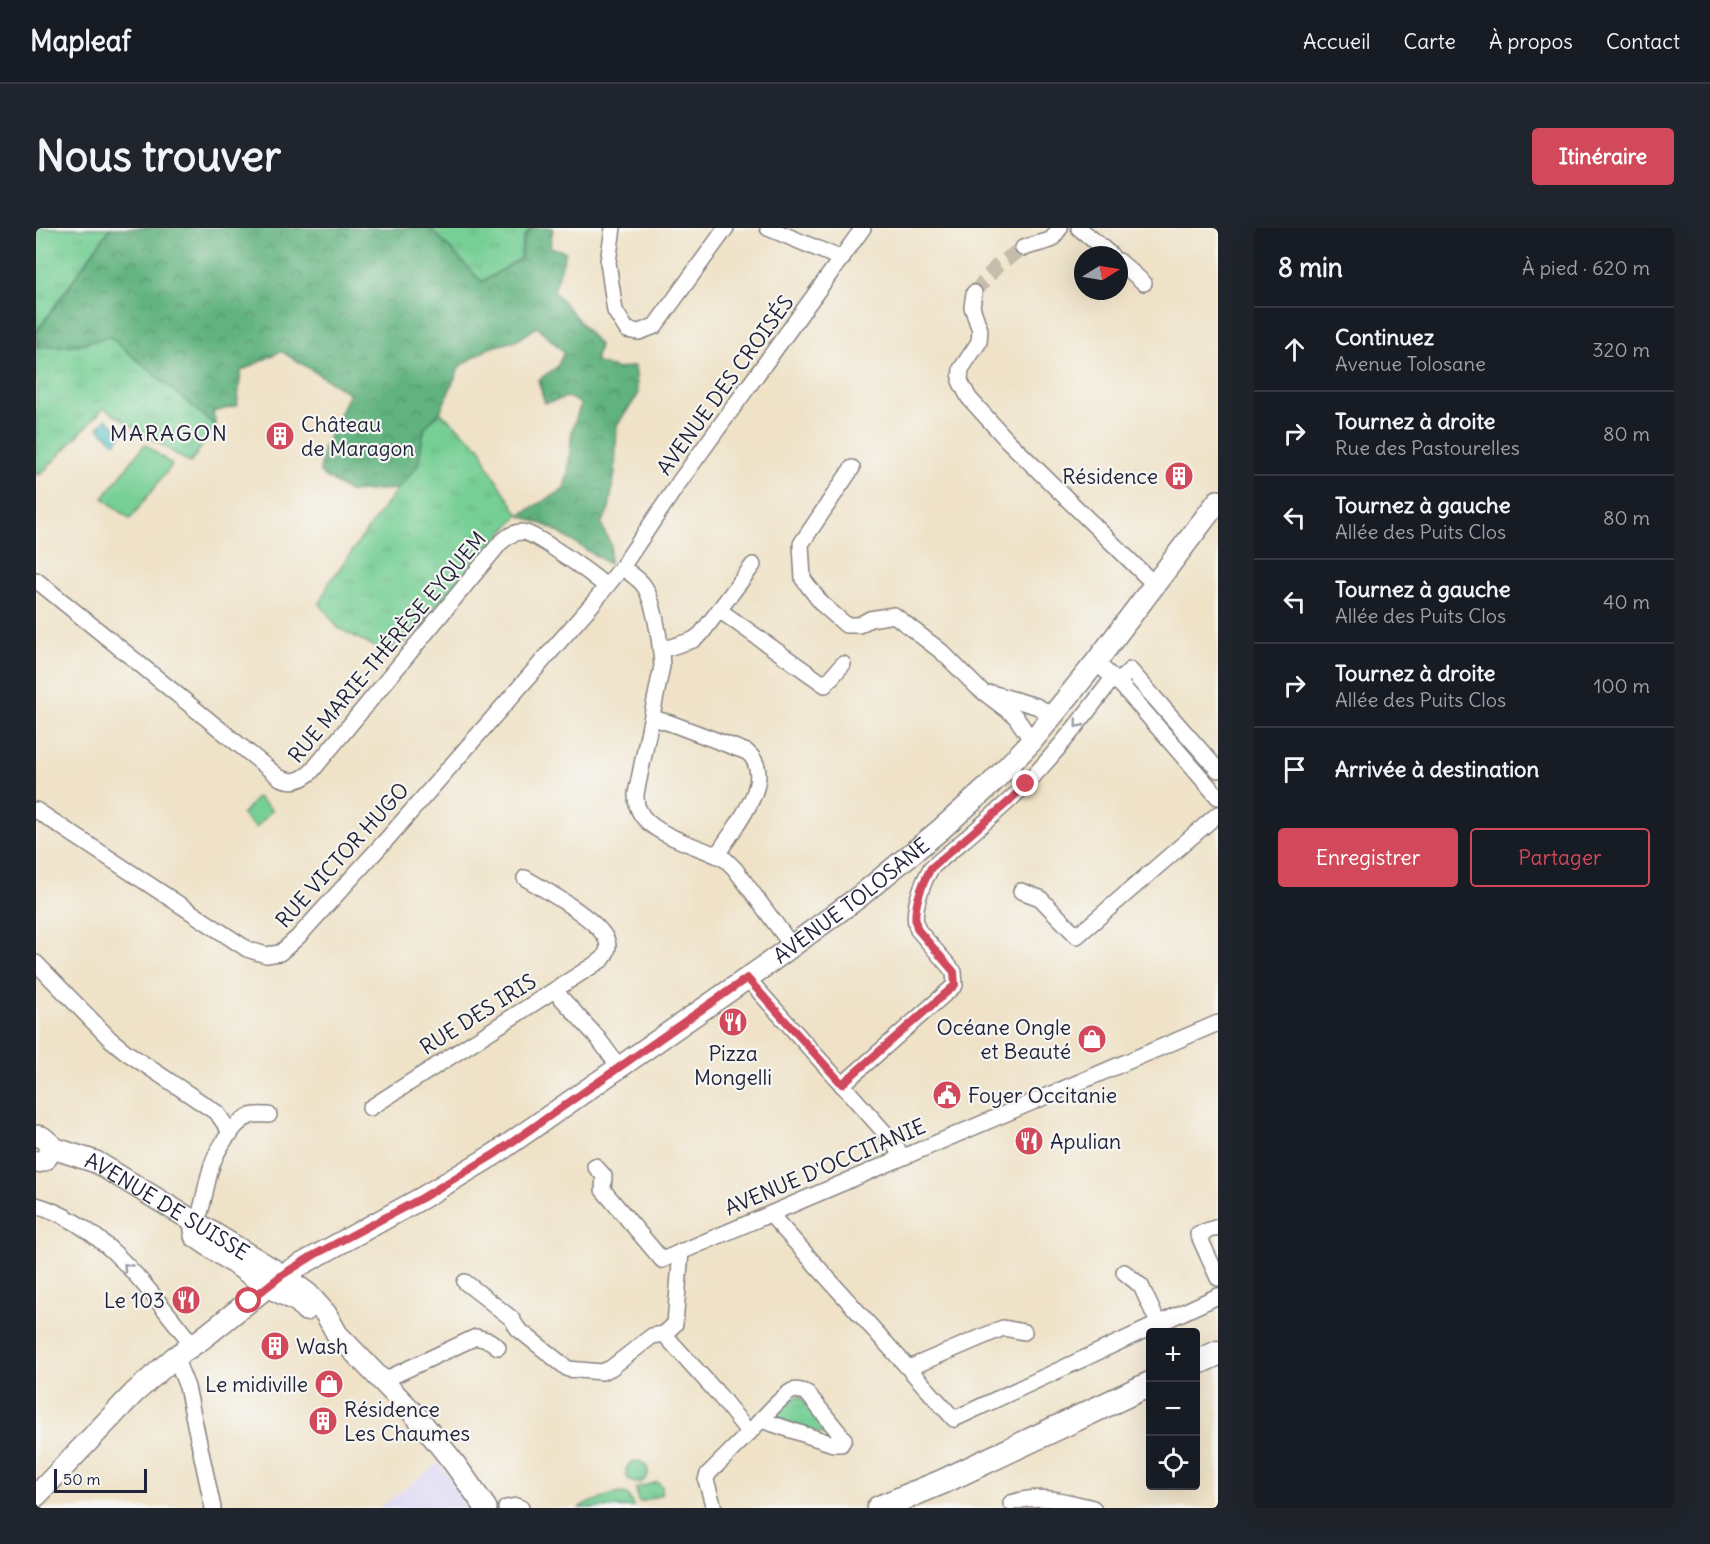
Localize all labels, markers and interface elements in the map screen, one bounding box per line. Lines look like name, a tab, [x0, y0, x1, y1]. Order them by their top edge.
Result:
text: Mapleaf	[30, 23, 131, 59]
text: Accueil	[1303, 28, 1371, 55]
text: Carte	[1404, 28, 1456, 55]
text: À propos	[1489, 28, 1573, 55]
text: Contact	[1606, 28, 1680, 55]
button: Itinéraire	[1532, 128, 1674, 185]
text: Nous trouver	[36, 130, 281, 182]
north arrow	[1074, 246, 1128, 300]
text: 8 min	[1278, 251, 1343, 284]
text: À pied · 620 m	[1522, 255, 1650, 280]
street label: AVENUE DES CROISÉS	[651, 290, 799, 480]
text: Continuez	[1335, 323, 1434, 351]
icon: ahead	[1278, 333, 1311, 366]
text: 320 m	[1592, 337, 1650, 362]
text: Avenue Tolosane	[1335, 351, 1486, 376]
text: Tournez à droite	[1335, 407, 1495, 435]
place label: Château de Maragon	[301, 411, 414, 462]
icon: right	[1278, 417, 1311, 450]
district label: MARAGON	[110, 419, 228, 447]
building icon: Château de Maragon	[264, 420, 296, 452]
text: 80 m	[1603, 421, 1650, 446]
text: Rue des Pastourelles	[1335, 435, 1520, 460]
building icon: Résidence	[1163, 460, 1195, 492]
place label: Résidence	[1062, 463, 1158, 490]
text: Tournez à gauche	[1335, 491, 1511, 519]
icon: left	[1278, 501, 1311, 534]
text: 80 m	[1603, 505, 1650, 530]
text: Allée des Puits Clos	[1335, 519, 1506, 544]
street label: RUE MARIE-THÉRÈSE EYQUEM	[282, 526, 492, 768]
text: Tournez à gauche	[1335, 575, 1511, 603]
icon: left	[1278, 585, 1311, 618]
text: 40 m	[1603, 589, 1650, 614]
text: Allée des Puits Clos	[1335, 603, 1506, 628]
text: Tournez à droite	[1335, 659, 1495, 687]
icon: right	[1278, 669, 1311, 702]
text: 100 m	[1593, 673, 1650, 698]
text: Allée des Puits Clos	[1335, 687, 1506, 712]
one-way arrow	[1074, 717, 1085, 728]
icon: arrive	[1278, 753, 1311, 786]
text: Arrivée à destination	[1335, 755, 1539, 783]
route end	[1012, 770, 1038, 796]
street label: RUE VICTOR HUGO	[270, 777, 414, 933]
button: Enregistrer	[1278, 828, 1458, 887]
button: Partager	[1470, 828, 1650, 887]
street label: AVENUE TOLOSANE	[768, 831, 934, 969]
street label: RUE DES IRIS	[415, 968, 541, 1060]
restaurant icon: Pizza Mongelli	[717, 1006, 749, 1038]
place label: Océane Ongle et Beauté	[936, 1014, 1071, 1065]
shop icon: Océane Ongle et Beauté	[1076, 1023, 1108, 1055]
place label: Pizza Mongelli	[694, 1040, 772, 1091]
public building icon: Foyer Occitanie	[931, 1079, 963, 1111]
place label: Foyer Occitanie	[968, 1082, 1117, 1109]
street label: AVENUE D'OCCITANIE	[720, 1112, 930, 1222]
restaurant icon: Apulian	[1013, 1125, 1045, 1157]
place label: Apulian	[1050, 1128, 1121, 1155]
street label: AVENUE DE SUISSE	[82, 1146, 255, 1266]
one-way arrow	[123, 1264, 134, 1274]
restaurant icon: Le 103	[170, 1284, 202, 1316]
place label: Le 103	[104, 1287, 165, 1314]
route start	[235, 1287, 261, 1313]
map controls	[1146, 1328, 1200, 1490]
button: +	[1146, 1328, 1200, 1382]
building icon: Wash	[259, 1330, 291, 1362]
place label: Wash	[296, 1333, 348, 1360]
shop icon: Le midiville	[313, 1368, 345, 1400]
place label: Le midiville	[205, 1371, 308, 1398]
button: −	[1146, 1382, 1200, 1436]
place label: Résidence Les Chaumes	[344, 1396, 470, 1447]
building icon: Résidence Les Chaumes	[307, 1405, 339, 1437]
button: locate	[1146, 1436, 1200, 1490]
scale bar	[54, 1466, 147, 1494]
text: 50 m	[63, 1469, 101, 1489]

